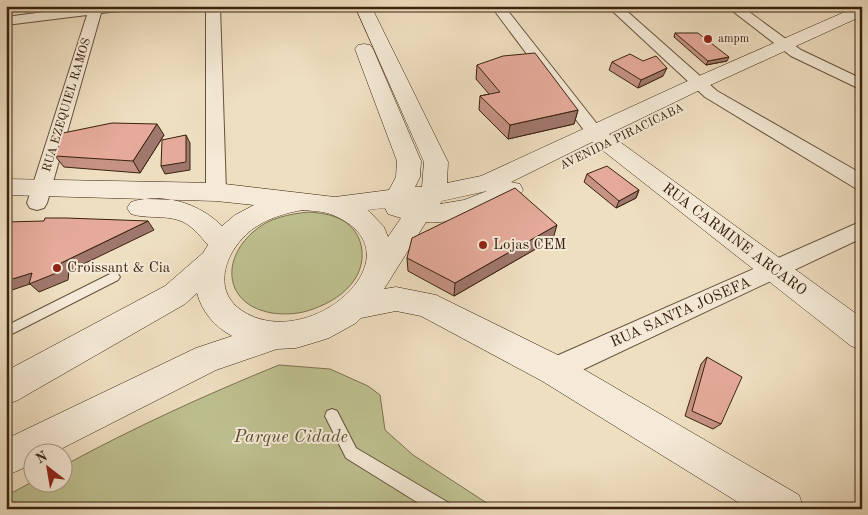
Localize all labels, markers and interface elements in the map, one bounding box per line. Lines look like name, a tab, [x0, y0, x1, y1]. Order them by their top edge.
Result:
marker: ampm	[702, 33, 714, 45]
place label: ampm	[718, 33, 750, 45]
street label: RUA EZEQUIEL RAMOS	[41, 37, 93, 173]
street label: AVENIDA PIRACICABA	[558, 102, 686, 172]
street label: RUA CARMINE ARCARO	[659, 181, 809, 299]
place label: Lojas CEM	[493, 238, 566, 253]
marker: Lojas CEM	[477, 239, 489, 251]
place label: Croissant & Cia	[67, 261, 171, 276]
marker: Croissant & Cia	[51, 262, 63, 274]
street label: RUA SANTA JOSEFA	[609, 275, 754, 351]
park label: Parque Cidade	[233, 428, 348, 446]
north arrow	[22, 442, 72, 492]
text: N	[34, 449, 50, 466]

